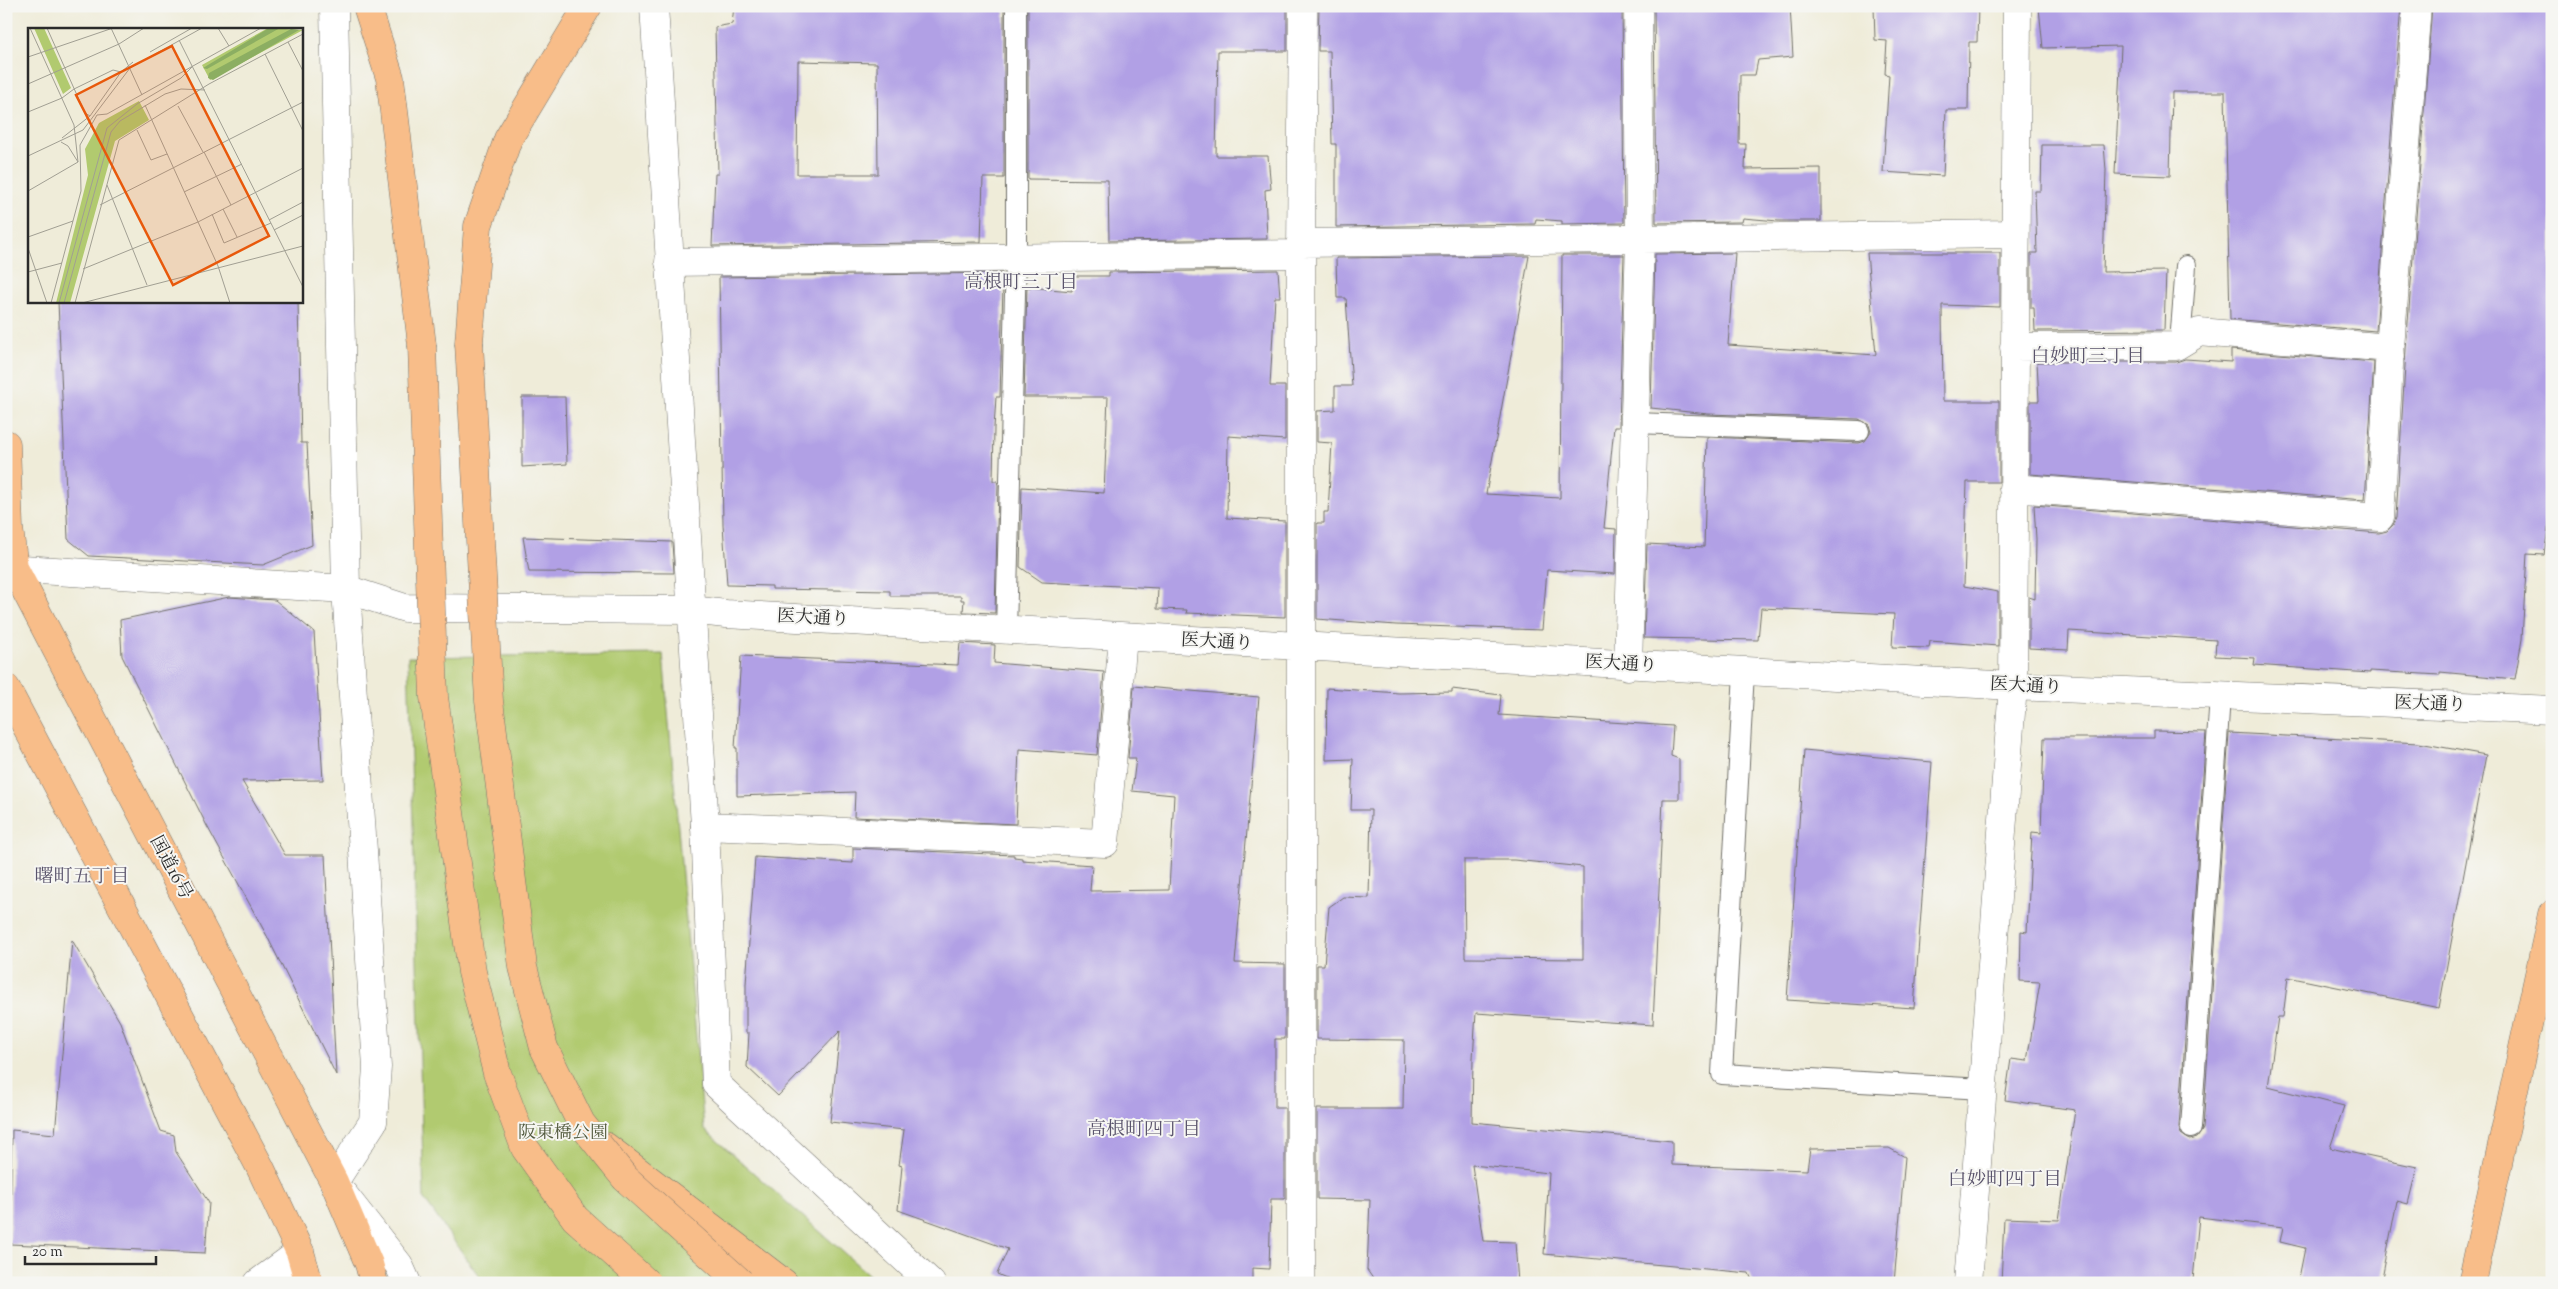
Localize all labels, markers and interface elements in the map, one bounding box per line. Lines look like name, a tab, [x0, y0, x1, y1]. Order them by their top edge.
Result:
inset map	[28, 28, 302, 302]
district label: 高根町三丁目	[964, 270, 1078, 297]
district label: 白妙町三丁目	[2031, 344, 2145, 371]
street label: 医大通り	[776, 604, 850, 634]
street label: 医大通り	[1180, 628, 1254, 658]
street label: 医大通り	[1584, 650, 1658, 680]
street label: 医大通り	[1989, 672, 2063, 702]
street label: 医大通り	[2394, 691, 2466, 719]
street label: 国道16号	[142, 831, 198, 905]
district label: 曙町五丁目	[34, 864, 130, 891]
district label: 高根町四丁目	[1087, 1117, 1201, 1144]
park label: 阪東橋公園	[518, 1121, 608, 1147]
district label: 白妙町四丁目	[1948, 1167, 2062, 1194]
scale bar	[25, 1234, 156, 1266]
text: 20 m	[32, 1242, 63, 1263]

